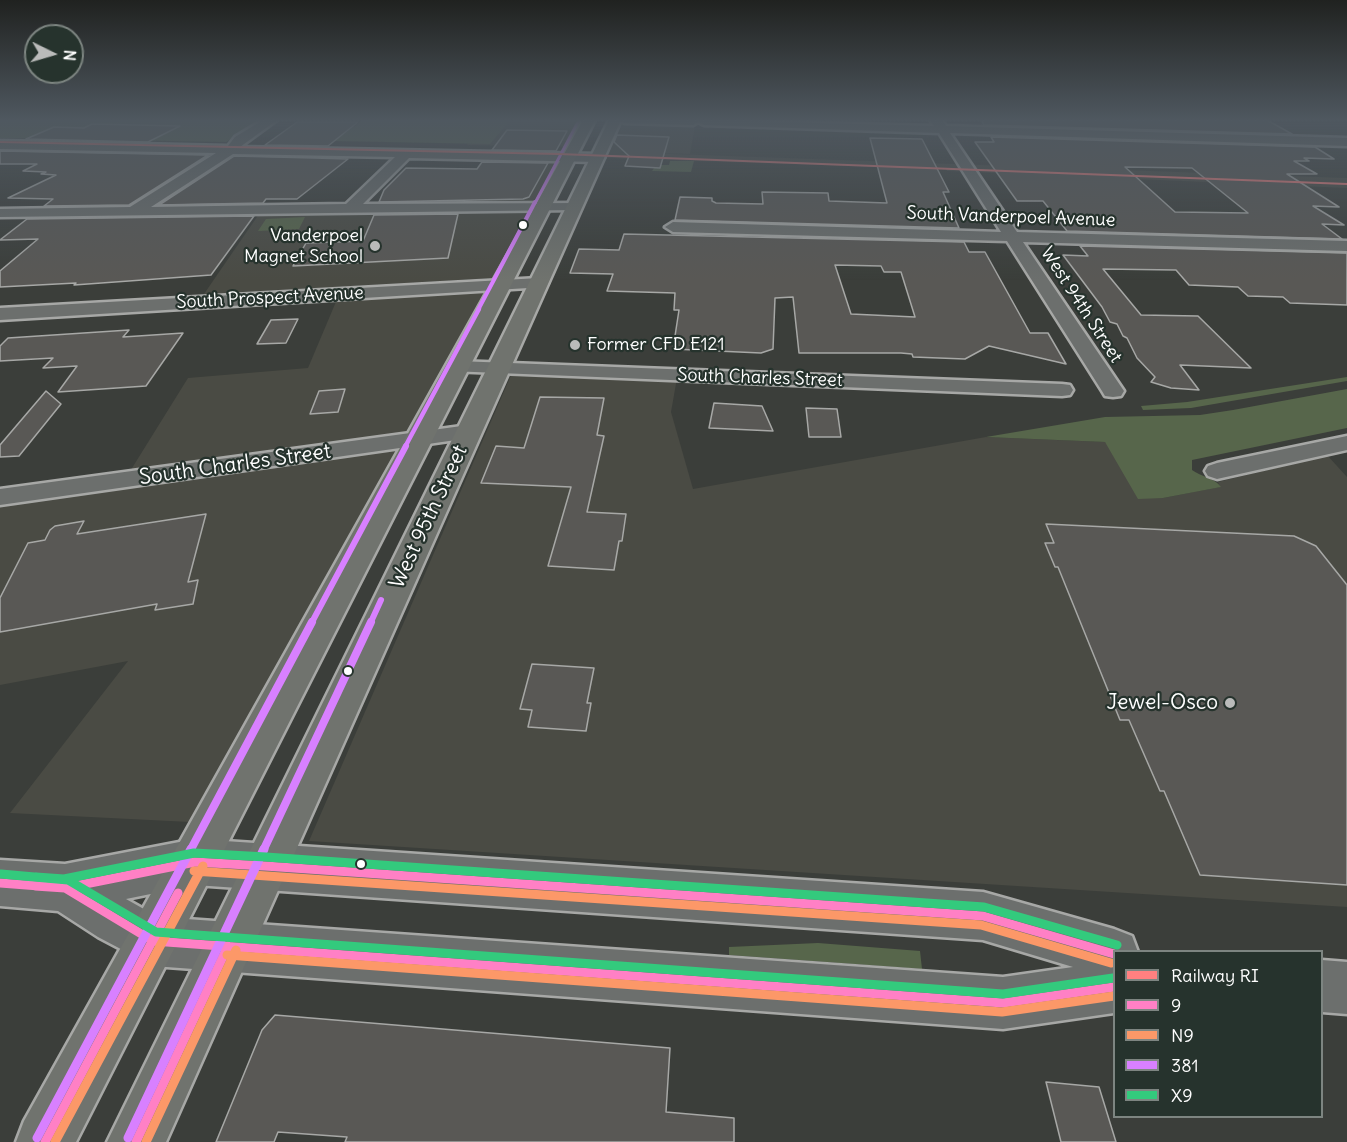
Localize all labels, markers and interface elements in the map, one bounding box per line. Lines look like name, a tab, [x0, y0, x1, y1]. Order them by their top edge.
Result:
north arrow	[24, 24, 84, 84]
text: N	[59, 49, 80, 62]
street label: South Vanderpoel Avenue	[906, 203, 1116, 231]
unlabelled marker	[517, 219, 529, 231]
place label: Vanderpoel Magnet School	[244, 225, 363, 268]
marker: Vanderpoel Magnet School	[368, 239, 382, 253]
street label: West 94th Street	[1036, 243, 1126, 367]
street label: South Prospect Avenue	[176, 282, 364, 314]
place label: Former CFD E121	[587, 334, 725, 356]
marker: Former CFD E121	[568, 338, 582, 352]
street label: South Charles Street	[677, 364, 843, 392]
street label: South Charles Street	[138, 439, 332, 491]
street label: West 95th Street	[385, 441, 473, 593]
unlabelled marker	[342, 665, 354, 677]
place label: Jewel-Osco	[1106, 690, 1218, 716]
marker: Jewel-Osco	[1223, 696, 1237, 710]
unlabelled marker	[355, 858, 367, 870]
legend	[1113, 950, 1323, 1118]
text: Railway RI	[1171, 964, 1259, 987]
text: 9	[1171, 994, 1181, 1017]
text: N9	[1171, 1024, 1194, 1047]
text: 381	[1171, 1054, 1199, 1077]
text: X9	[1171, 1084, 1193, 1107]

